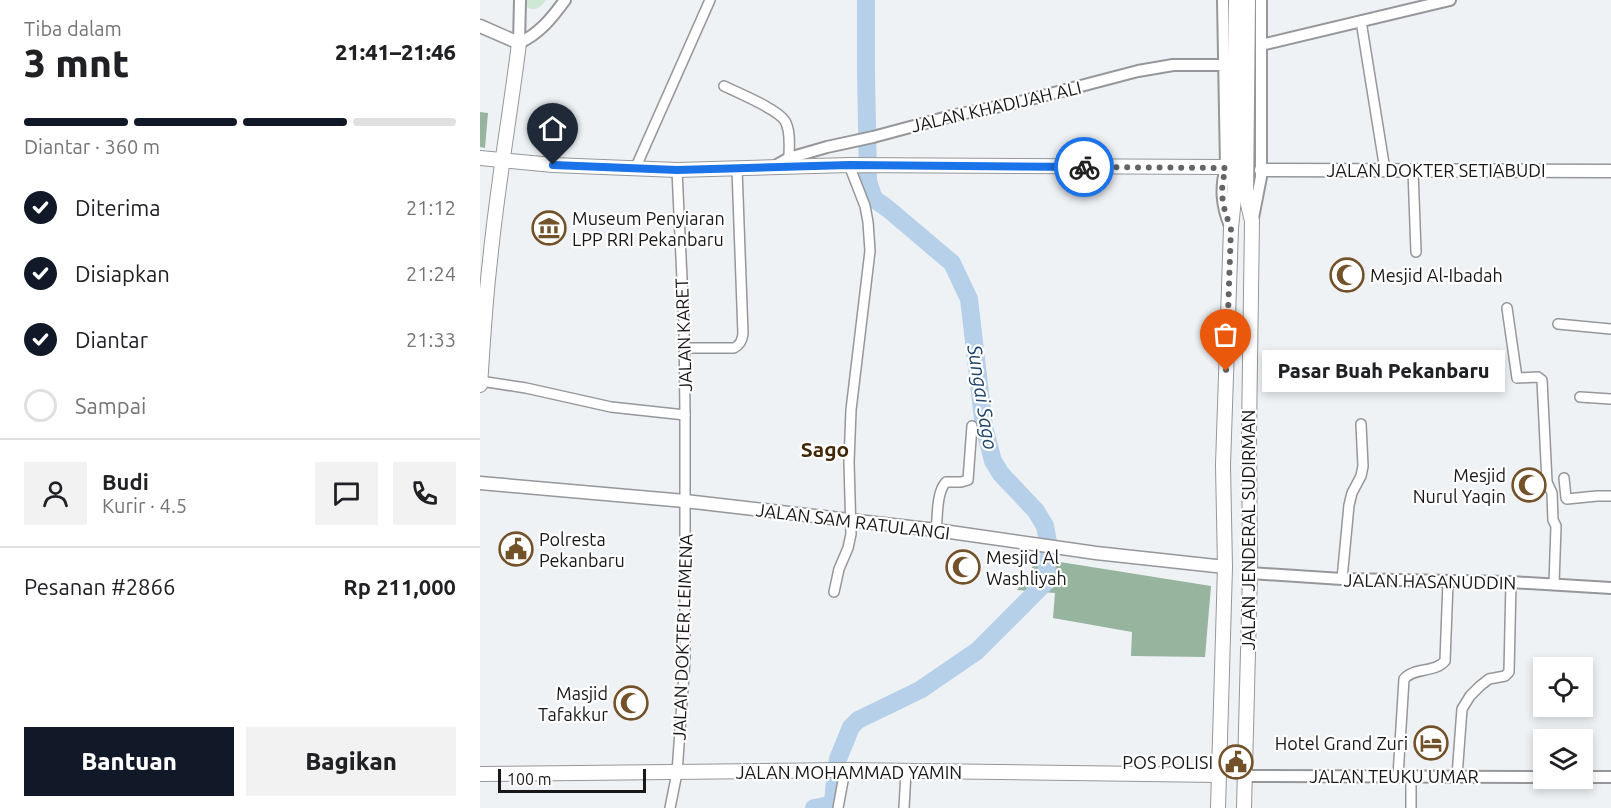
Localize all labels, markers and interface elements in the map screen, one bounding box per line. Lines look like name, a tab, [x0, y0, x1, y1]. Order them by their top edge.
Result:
text: Tiba dalam	[24, 17, 122, 40]
text: 21:41–21:46	[335, 39, 456, 64]
text: 3 mnt	[24, 41, 129, 84]
street label: JALAN KHADIJAH ALI	[909, 77, 1083, 135]
pin	[527, 103, 578, 165]
icon: home	[536, 112, 569, 145]
text: Diantar · 360 m	[24, 135, 160, 158]
courier	[1054, 137, 1114, 197]
icon: bike	[1068, 151, 1101, 184]
street label: JALAN DOKTER SETIABUDI	[1326, 160, 1546, 180]
icon: check	[24, 191, 57, 224]
text: Diterima	[75, 195, 161, 220]
text: 21:12	[406, 196, 456, 219]
place label: Museum Penyiaran LPP RRI Pekanbaru	[572, 208, 725, 249]
museum icon: Museum Penyiaran LPP RRI Pekanbaru	[531, 210, 567, 246]
icon: check	[24, 257, 57, 290]
mosque icon: Mesjid Al-Ibadah	[1329, 257, 1365, 293]
text: Disiapkan	[75, 261, 170, 286]
text: 21:24	[406, 262, 456, 285]
place label: Mesjid Al-Ibadah	[1370, 265, 1503, 285]
street label: JALAN KARET	[671, 278, 695, 392]
pin	[1200, 309, 1251, 371]
icon: bag	[1209, 318, 1242, 351]
icon: check	[24, 323, 57, 356]
text: Diantar	[75, 327, 148, 352]
text: 21:33	[406, 328, 456, 351]
water label: Sungai Sago	[963, 342, 1003, 451]
callout: Pasar Buah Pekanbaru	[1262, 350, 1505, 392]
text: Pasar Buah Pekanbaru	[1277, 359, 1490, 382]
text: Sampai	[75, 393, 146, 418]
street label: JALAN JENDERAL SUDIRMAN	[1238, 410, 1258, 650]
district label: Sago	[801, 437, 849, 461]
button: person	[24, 462, 87, 525]
button: chat	[315, 462, 378, 525]
button: phone	[393, 462, 456, 525]
place label: Mesjid Nurul Yaqin	[1413, 465, 1506, 506]
mosque icon: Mesjid Nurul Yaqin	[1511, 467, 1547, 503]
text: Budi	[102, 469, 149, 494]
text: Kurir · 4.5	[102, 494, 187, 517]
street label: JALAN SAM RATULANGI	[755, 499, 951, 543]
place label: Polresta Pekanbaru	[539, 529, 625, 570]
public building icon: Polresta Pekanbaru	[498, 531, 534, 567]
street label: JALAN DOKTER LEIMENA	[668, 533, 696, 741]
place label: Mesjid Al Washliyah	[986, 547, 1067, 588]
mosque icon: Mesjid Al Washliyah	[945, 549, 981, 585]
street label: JALAN HASANUDDIN	[1344, 569, 1516, 593]
text: Pesanan #2866	[24, 574, 175, 599]
text: Rp 211,000	[343, 574, 456, 599]
map controls	[1533, 657, 1593, 789]
button: locate	[1533, 657, 1593, 717]
place label: Masjid Tafakkur	[538, 683, 608, 724]
mosque icon: Masjid Tafakkur	[613, 685, 649, 721]
hotel icon: Hotel Grand Zuri	[1413, 725, 1449, 761]
button: Bantuan	[24, 727, 234, 796]
button: Bagikan	[246, 727, 456, 796]
button: layers	[1533, 729, 1593, 789]
place label: Hotel Grand Zuri	[1275, 733, 1408, 753]
public building icon: POS POLISI	[1218, 744, 1254, 780]
place label: POS POLISI	[1122, 752, 1213, 772]
street label: JALAN MOHAMMAD YAMIN	[736, 762, 962, 782]
scale bar	[498, 766, 646, 794]
street label: JALAN TEUKU UMAR	[1309, 766, 1479, 786]
text: 100 m	[507, 770, 552, 788]

